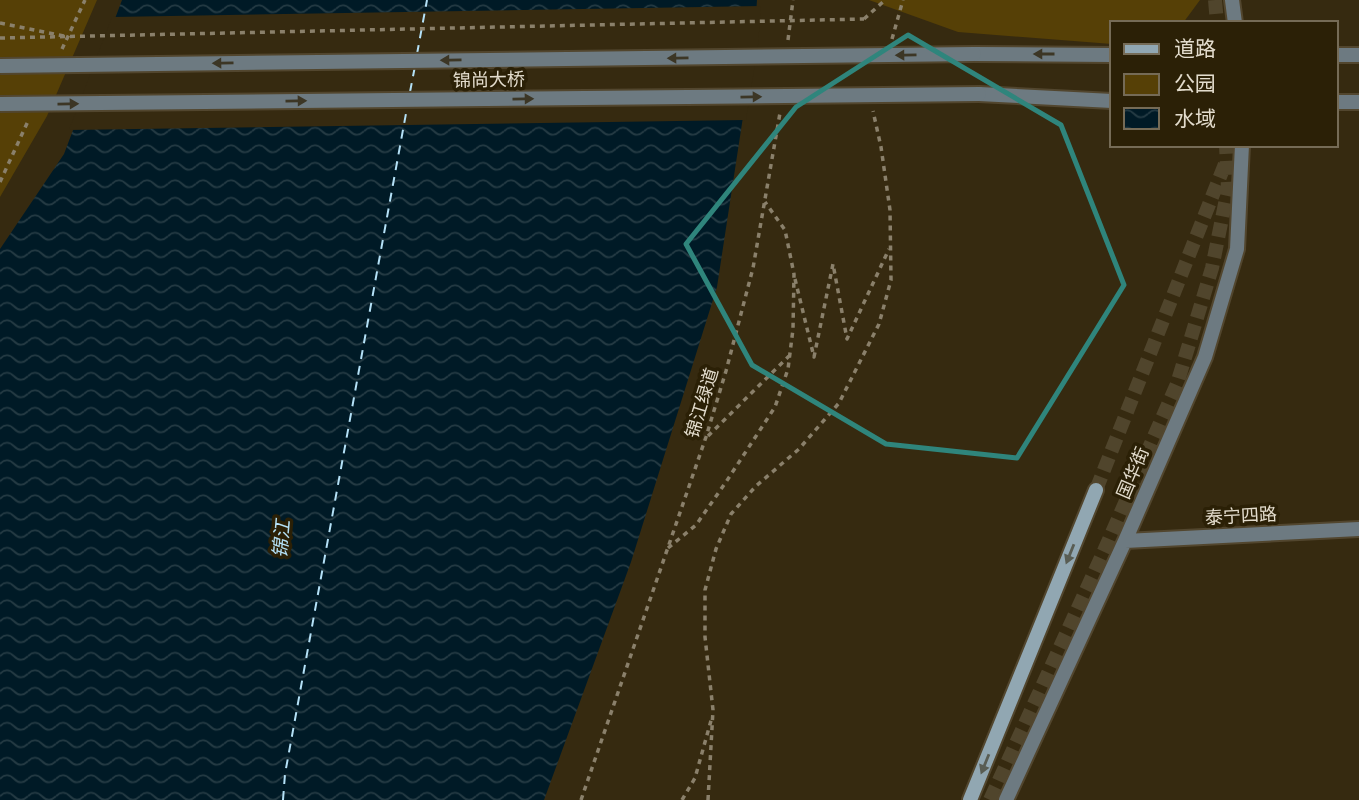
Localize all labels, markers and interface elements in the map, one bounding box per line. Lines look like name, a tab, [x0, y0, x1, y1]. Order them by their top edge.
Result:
legend	[1110, 21, 1338, 147]
text: 道路	[1174, 32, 1216, 64]
one-way arrow	[1033, 48, 1055, 60]
one-way arrow	[894, 49, 916, 61]
one-way arrow	[667, 52, 689, 63]
one-way arrow	[439, 54, 461, 66]
one-way arrow	[212, 57, 234, 69]
street label: 锦尚大桥	[453, 65, 525, 94]
text: 公园	[1174, 67, 1216, 99]
one-way arrow	[740, 91, 762, 102]
one-way arrow	[512, 93, 534, 105]
one-way arrow	[285, 95, 307, 107]
one-way arrow	[57, 98, 79, 109]
text: 水域	[1174, 102, 1216, 134]
street label: 锦江绿道	[678, 364, 725, 441]
street label: 国华街	[1110, 443, 1156, 503]
street label: 泰宁四路	[1204, 500, 1278, 531]
water label: 锦江	[264, 517, 297, 559]
one-way arrow	[1064, 543, 1075, 564]
one-way arrow	[979, 754, 990, 775]

